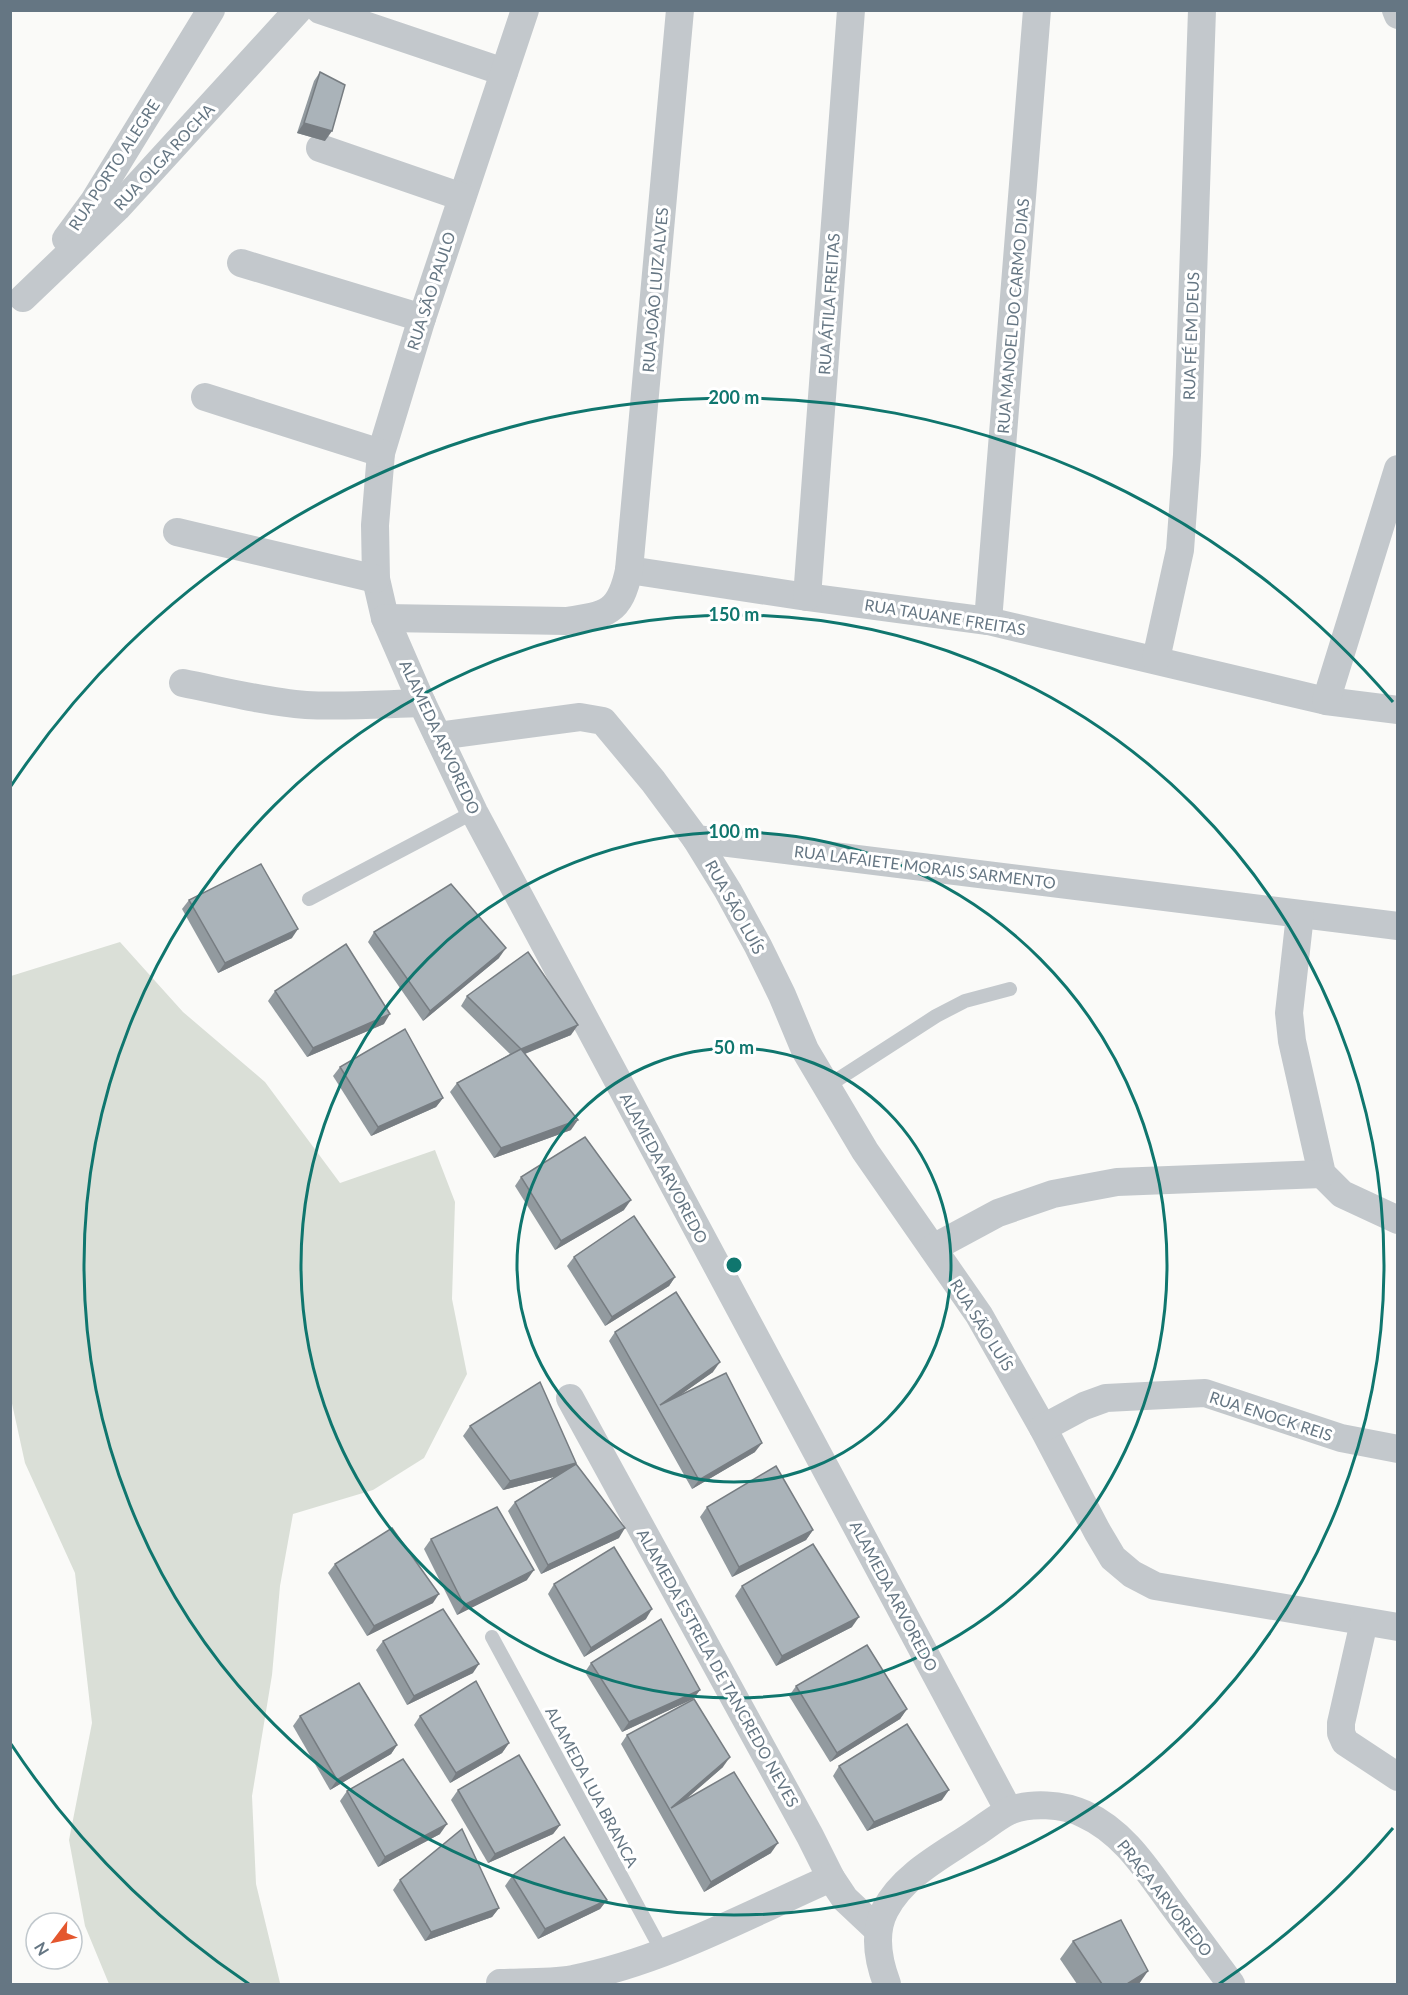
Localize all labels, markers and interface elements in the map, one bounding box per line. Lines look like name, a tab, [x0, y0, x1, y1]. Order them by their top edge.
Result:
street label: RUA PORTO ALEGRE	[64, 96, 163, 234]
street label: RUA OLGA ROCHA	[109, 99, 218, 214]
street label: RUA MANOEL DO CARMO DIAS	[993, 197, 1032, 434]
street label: RUA JOÃO LUIZ ALVES	[638, 207, 671, 373]
street label: RUA SÃO PAULO	[402, 229, 459, 352]
street label: RUA ÁTILA FREITAS	[814, 232, 843, 376]
street label: RUA FÉ EM DEUS	[1179, 272, 1202, 400]
text: 200 m	[709, 386, 759, 408]
street label: RUA TAUANE FREITAS	[863, 594, 1027, 639]
text: 150 m	[709, 603, 759, 625]
street label: ALAMEDA ARVOREDO	[396, 657, 485, 817]
text: 100 m	[709, 820, 759, 842]
street label: RUA LAFAIETE MORAIS SARMENTO	[793, 841, 1057, 892]
street label: RUA SÃO LUÍS	[702, 856, 769, 957]
text: 50 m	[714, 1036, 754, 1058]
street label: ALAMEDA ARVOREDO	[617, 1089, 712, 1246]
centre of rings	[724, 1255, 744, 1275]
street label: RUA SÃO LUÍS	[947, 1275, 1018, 1374]
street label: RUA ENOCK REIS	[1207, 1387, 1335, 1444]
street label: ALAMEDA ARVOREDO	[847, 1517, 942, 1674]
street label: ALAMEDA ESTRELA DE TANCREDO NEVES	[634, 1525, 803, 1810]
street label: ALAMEDA LUA BRANCA	[542, 1703, 643, 1870]
street label: PRAÇA ARVOREDO	[1114, 1836, 1217, 1960]
north arrow	[24, 1911, 84, 1971]
text: N	[30, 1939, 52, 1959]

